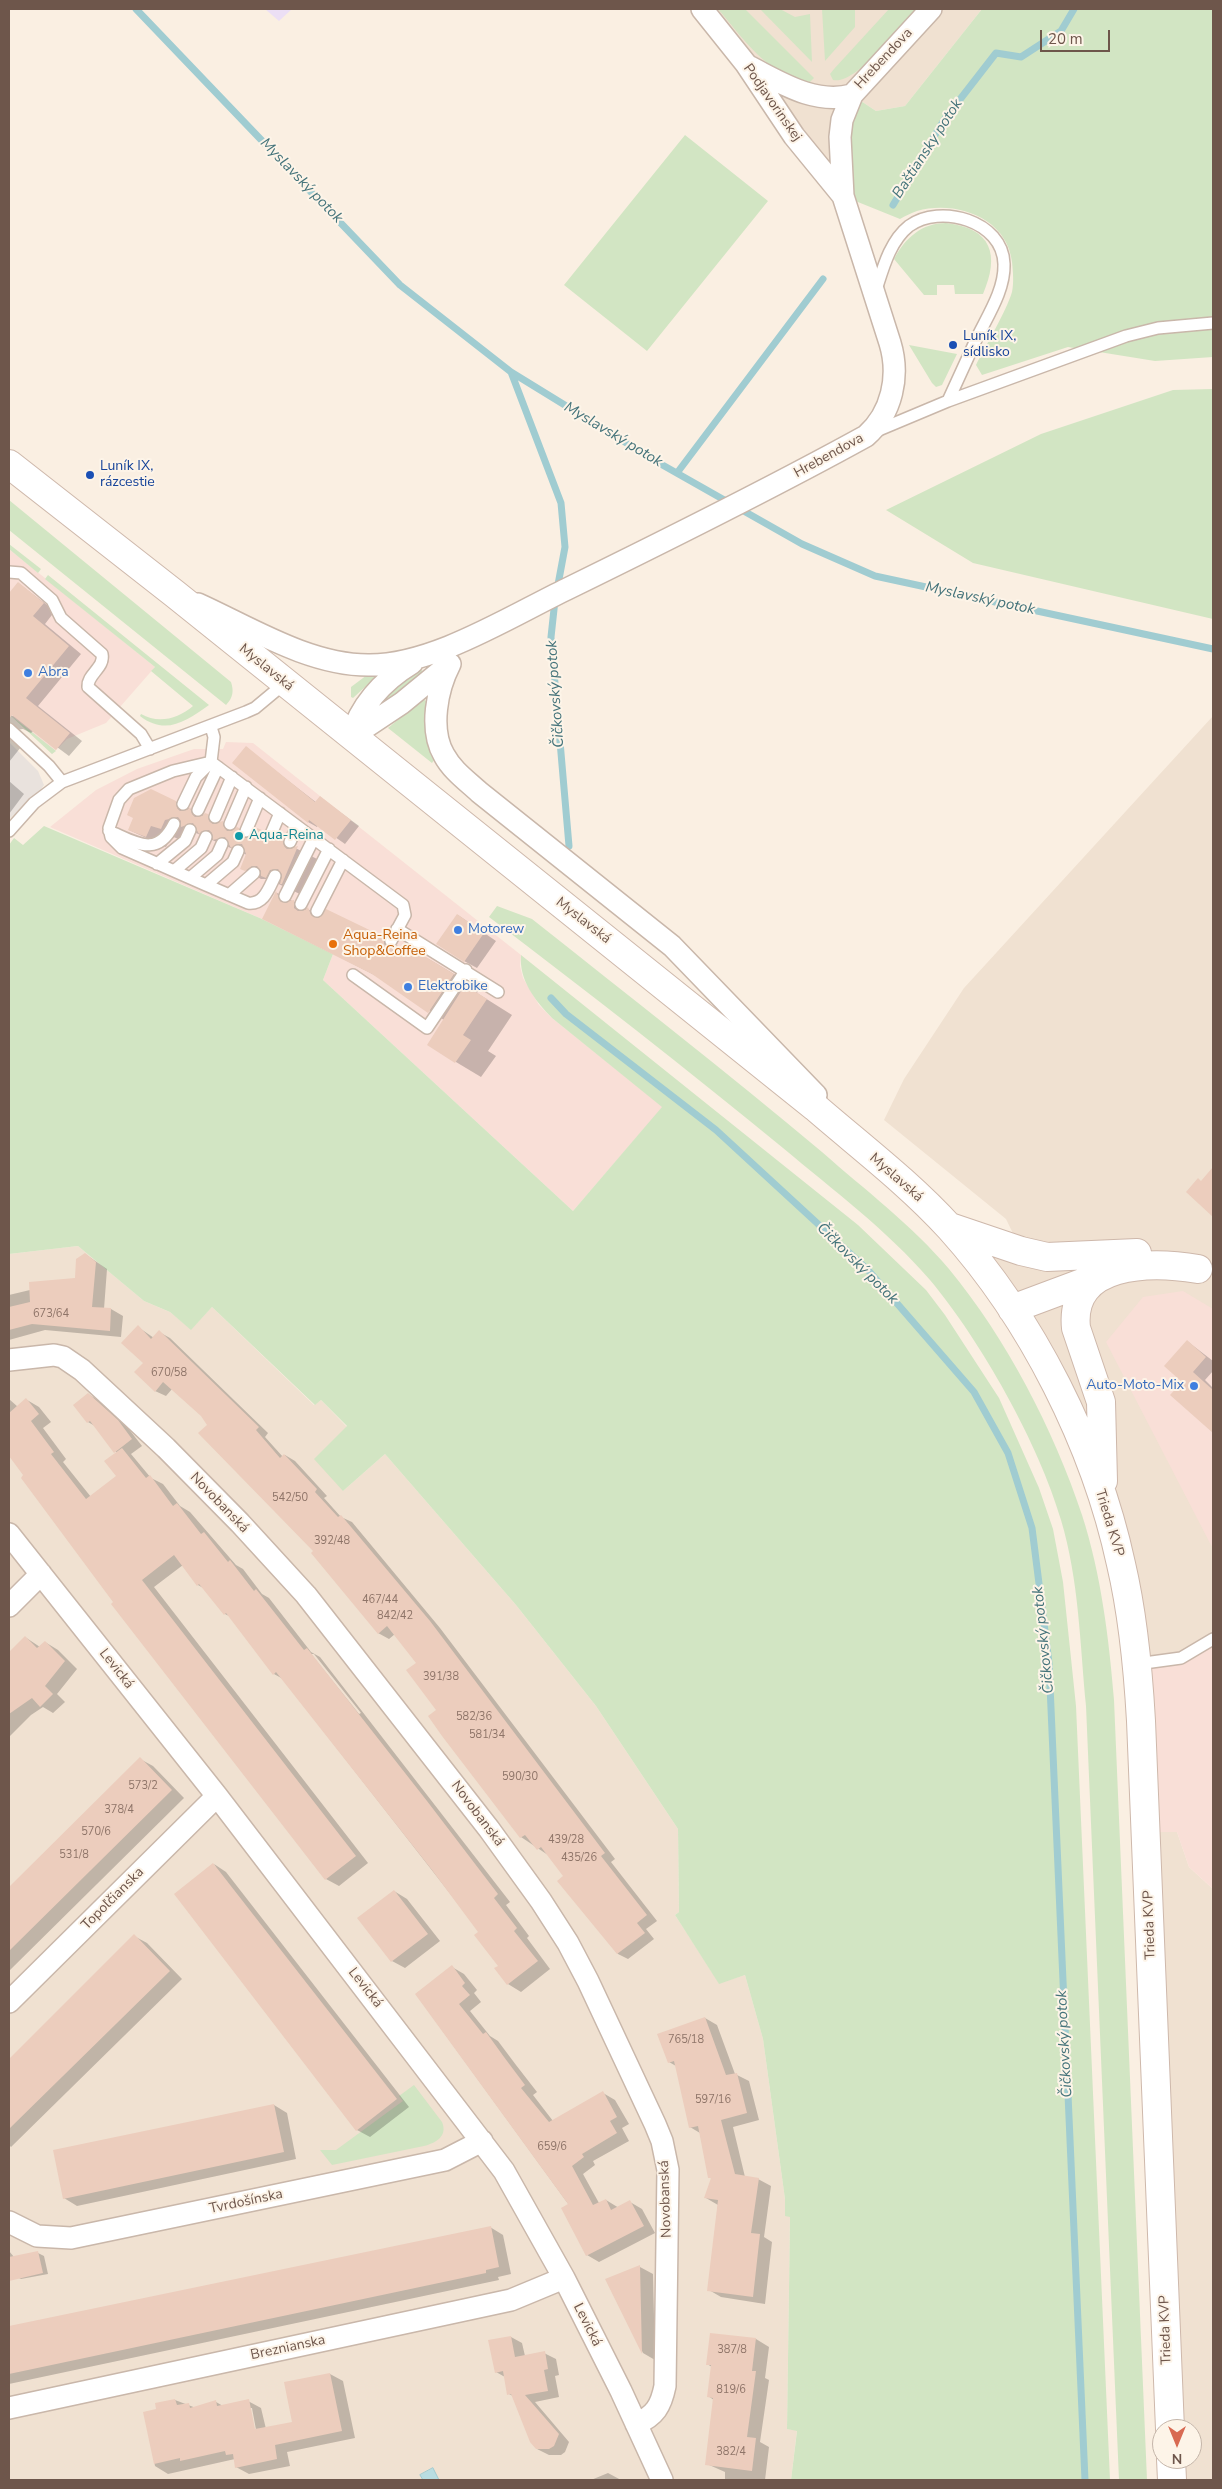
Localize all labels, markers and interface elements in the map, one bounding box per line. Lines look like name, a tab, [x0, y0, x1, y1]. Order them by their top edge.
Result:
scale bar	[1042, 20, 1112, 52]
street label: Hrebendova	[852, 25, 916, 93]
text: 20 m	[1048, 29, 1083, 49]
street label: Podjavorinskej	[739, 61, 805, 145]
water label: Baštiansky potok	[889, 96, 967, 202]
water label: Myslavský potok	[256, 135, 346, 227]
place label: Luník IX, sídlisko	[963, 329, 1016, 362]
marker: Luník IX, sídlisko	[947, 339, 959, 351]
water label: Myslavský potok	[561, 399, 665, 471]
street label: Hrebendova	[791, 430, 867, 482]
place label: Luník IX, rázcestie	[100, 459, 155, 492]
marker: Luník IX, rázcestie	[84, 469, 96, 481]
water label: Myslavský potok	[924, 579, 1036, 619]
water label: Čičkovský potok	[543, 640, 569, 748]
street label: Myslavská	[235, 641, 297, 695]
place label: Abra	[38, 665, 69, 681]
marker: Abra	[22, 667, 34, 679]
place label: Aqua-Reina	[249, 828, 324, 844]
marker: Aqua-Reina	[233, 830, 245, 842]
street label: Myslavská	[552, 894, 614, 948]
place label: Motorew	[468, 922, 524, 938]
marker: Motorew	[452, 924, 464, 936]
place label: Aqua-Reina Shop&Coffee	[343, 928, 426, 960]
marker: Aqua-Reina Shop&Coffee	[327, 938, 339, 950]
place label: Elektrobike	[418, 979, 488, 995]
marker: Elektrobike	[402, 981, 414, 993]
street label: Myslavská	[866, 1150, 926, 1206]
water label: Čičkovský potok	[813, 1220, 901, 1308]
house number: 673/64	[33, 1307, 69, 1321]
house number: 670/58	[151, 1366, 187, 1380]
place label: Auto-Moto-Mix	[1086, 1378, 1184, 1394]
marker: Auto-Moto-Mix	[1188, 1380, 1200, 1392]
street label: Novobanská	[186, 1469, 252, 1537]
street label: Trieda KVP	[1091, 1487, 1127, 1559]
house number: 542/50	[272, 1491, 308, 1505]
house number: 392/48	[314, 1534, 350, 1548]
water label: Čičkovský potok	[1029, 1586, 1059, 1694]
house number: 467/44	[362, 1593, 398, 1607]
house number: 842/42	[377, 1609, 413, 1623]
street label: Levická	[95, 1646, 137, 1692]
house number: 391/38	[423, 1670, 459, 1684]
house number: 582/36	[456, 1710, 492, 1724]
house number: 581/34	[469, 1728, 505, 1742]
house number: 590/30	[502, 1770, 538, 1784]
street label: Novobanská	[447, 1778, 507, 1850]
house number: 573/2	[128, 1779, 158, 1793]
house number: 378/4	[104, 1803, 134, 1817]
house number: 570/6	[81, 1825, 111, 1839]
house number: 439/28	[548, 1833, 584, 1847]
house number: 531/8	[59, 1848, 89, 1862]
house number: 435/26	[561, 1851, 597, 1865]
street label: Topoľčianska	[78, 1864, 148, 1934]
street label: Trieda KVP	[1140, 1890, 1160, 1960]
street label: Levická	[344, 1965, 386, 2011]
water label: Čičkovský potok	[1053, 1990, 1077, 2098]
house number: 765/18	[668, 2033, 704, 2047]
house number: 597/16	[695, 2093, 731, 2107]
house number: 659/6	[537, 2140, 567, 2154]
street label: Novobanská	[656, 2160, 676, 2238]
street label: Tvrdošínska	[208, 2186, 284, 2218]
street label: Trieda KVP	[1156, 2295, 1176, 2365]
street label: Levická	[569, 2301, 605, 2349]
street label: Breznianska	[249, 2332, 327, 2364]
house number: 387/8	[717, 2343, 747, 2357]
house number: 819/6	[716, 2383, 746, 2397]
north arrow	[1152, 2419, 1202, 2469]
house number: 382/4	[716, 2445, 746, 2459]
text: N	[1172, 2449, 1182, 2468]

